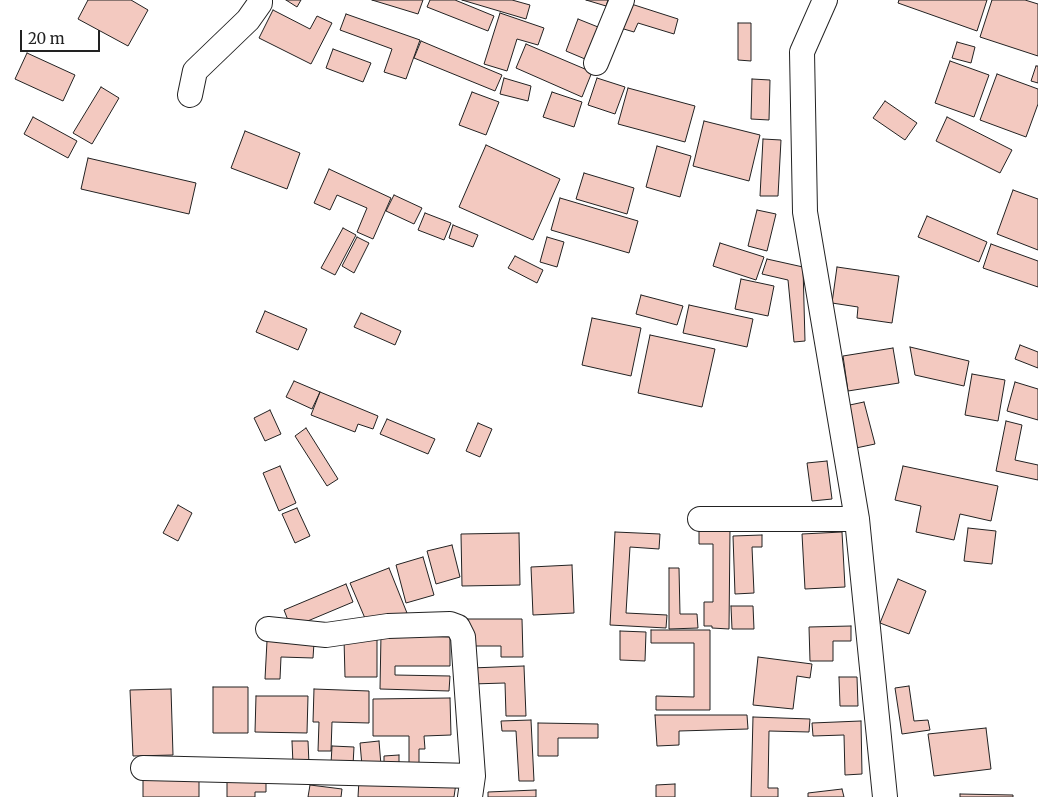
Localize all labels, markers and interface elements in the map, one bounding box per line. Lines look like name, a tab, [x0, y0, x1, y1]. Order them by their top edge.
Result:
scale bar	[22, 20, 102, 52]
text: 20 m	[28, 29, 65, 48]

